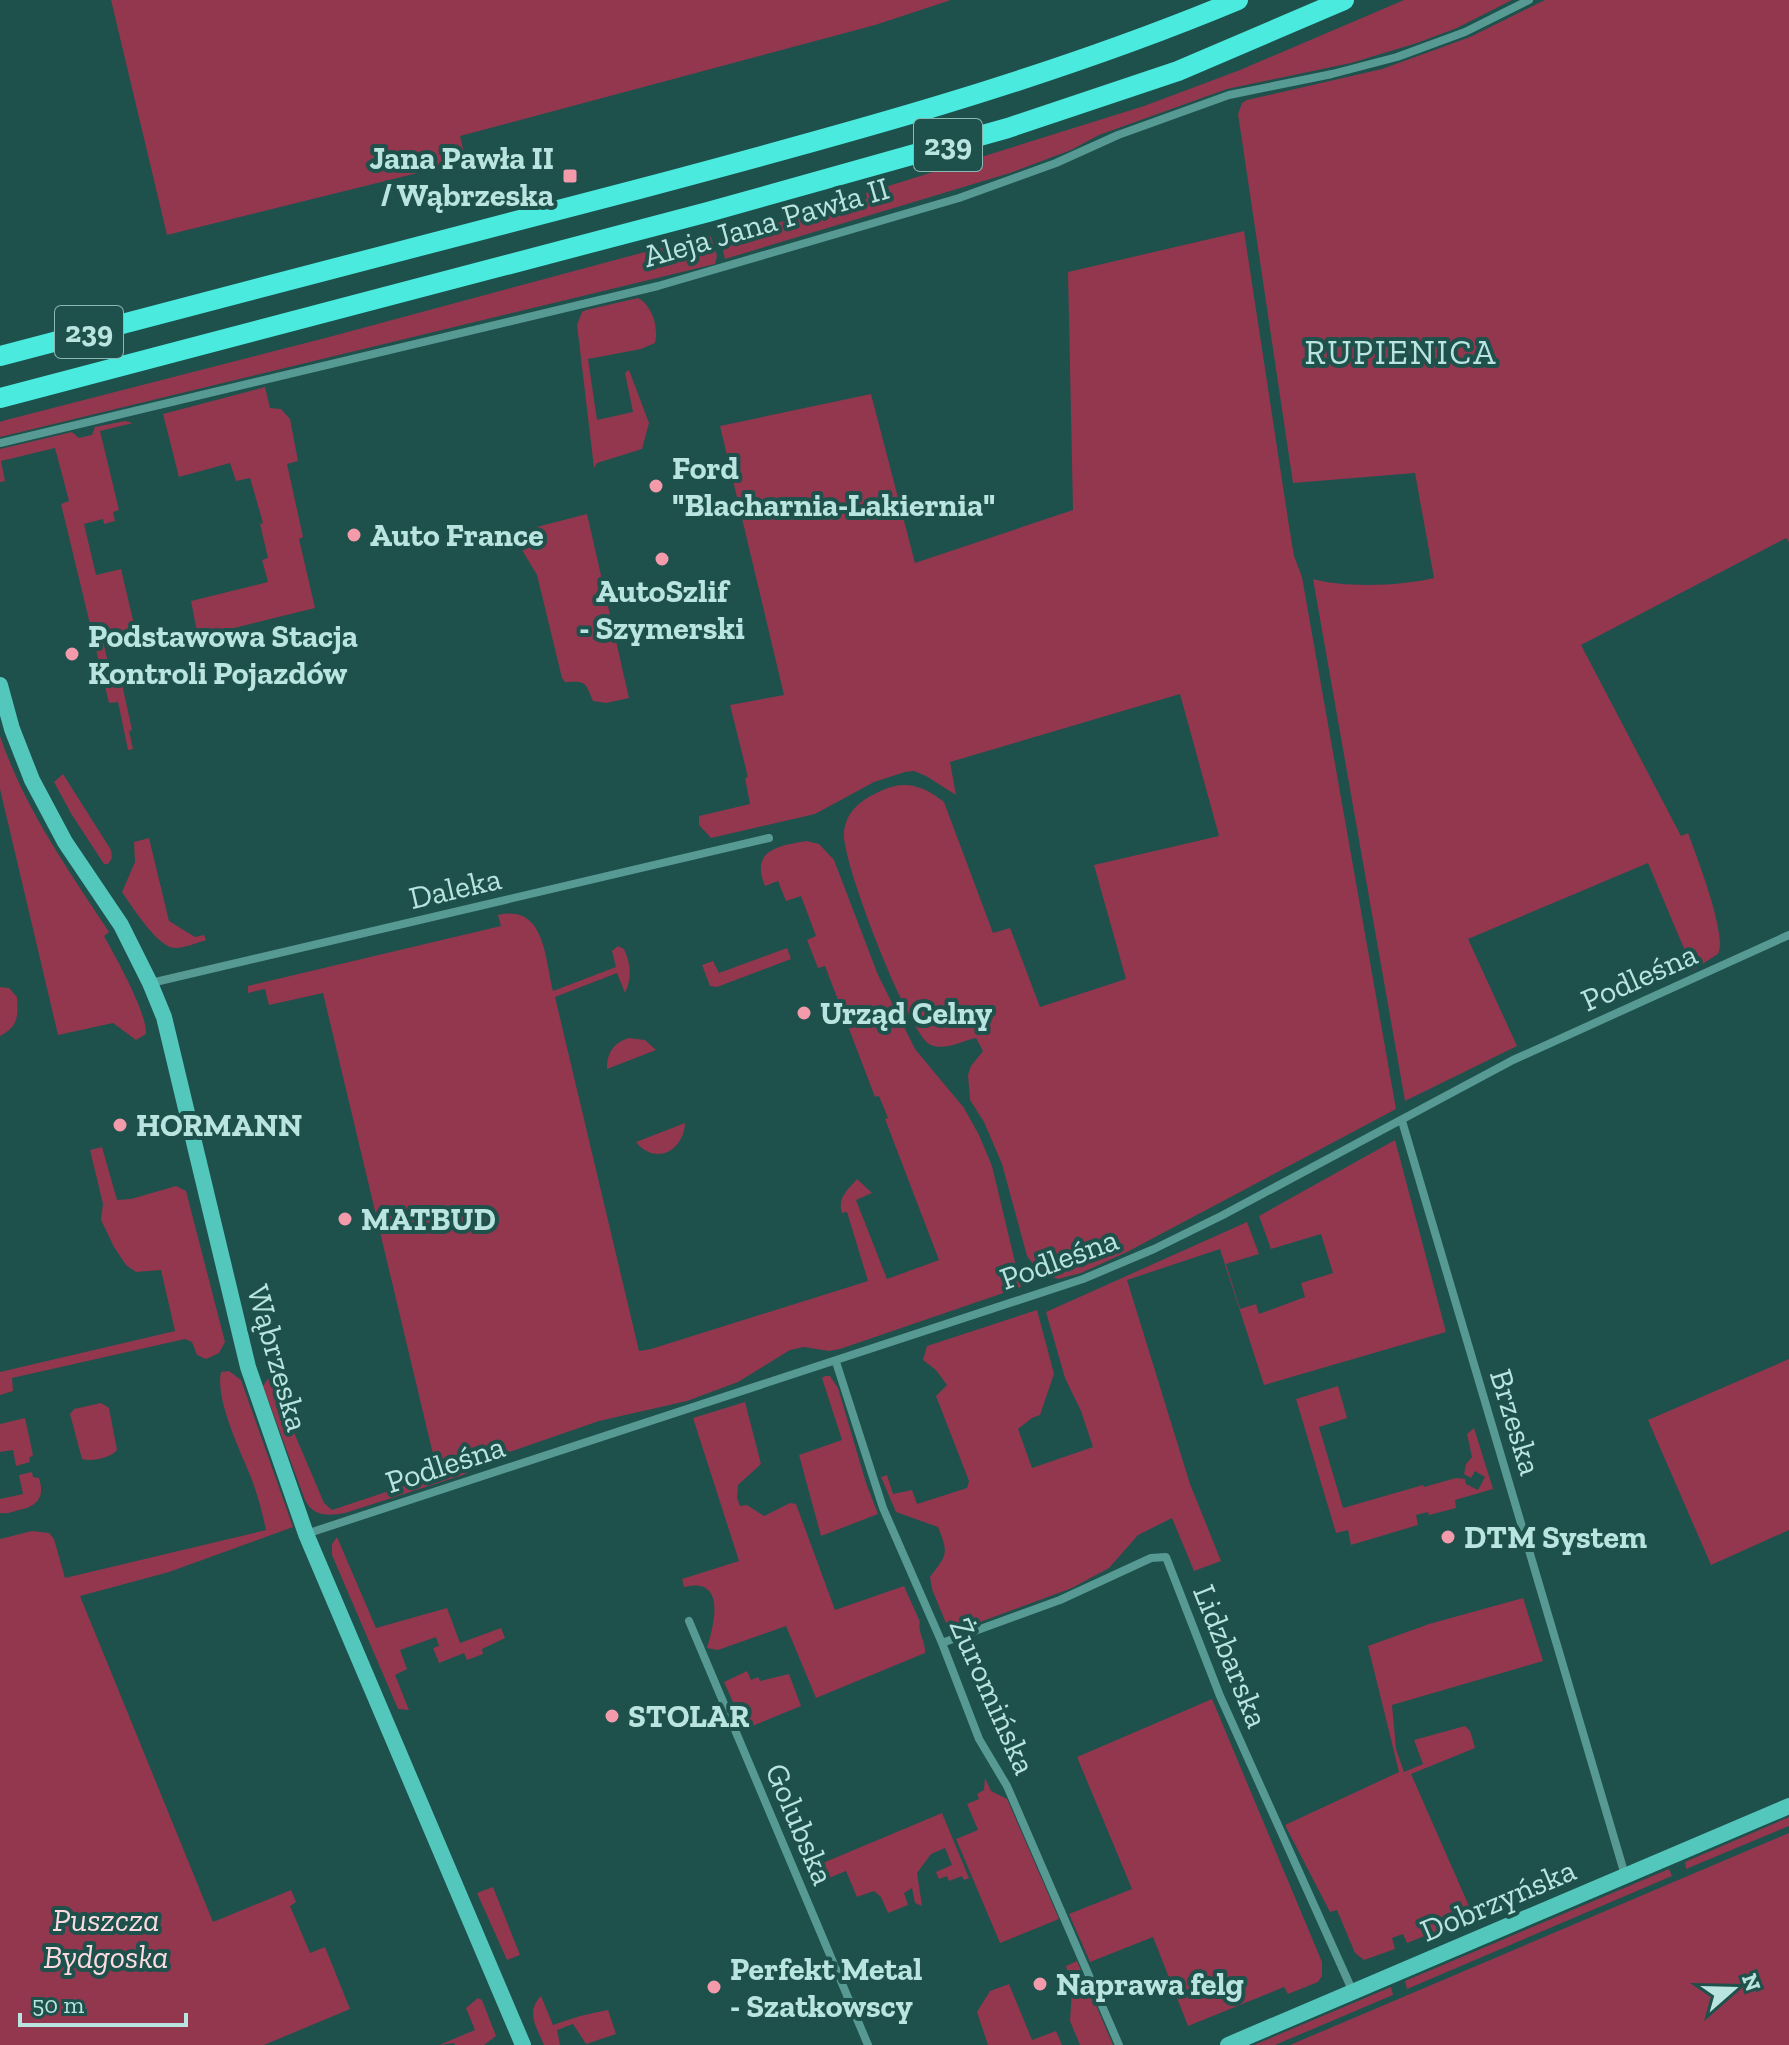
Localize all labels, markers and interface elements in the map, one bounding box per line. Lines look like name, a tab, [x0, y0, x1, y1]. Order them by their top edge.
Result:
road number: 239	[914, 119, 982, 171]
place label: Jana Pawła II / Wąbrzeska	[369, 139, 554, 214]
marker: Jana Pawła II / Wąbrzeska	[561, 167, 579, 185]
street label: Aleja Jana Pawła II	[639, 169, 893, 275]
road number: 239	[55, 306, 123, 358]
district label: RUPIENICA	[1305, 332, 1497, 373]
place label: Ford "Blacharnia-Lakiernia"	[672, 449, 995, 524]
marker: Ford "Blacharnia-Lakiernia"	[647, 477, 665, 495]
place label: Auto France	[370, 516, 544, 554]
marker: Auto France	[345, 526, 363, 544]
marker: AutoSzlif - Szymerski	[653, 550, 671, 568]
place label: AutoSzlif - Szymerski	[579, 572, 745, 647]
place label: Podstawowa Stacja Kontroli Pojazdów	[88, 617, 358, 692]
marker: Podstawowa Stacja Kontroli Pojazdów	[63, 645, 81, 663]
street label: Daleka	[405, 859, 505, 917]
street label: Podleśna	[1575, 935, 1703, 1019]
place label: Urząd Celny	[820, 994, 992, 1032]
marker: Urząd Celny	[795, 1004, 813, 1022]
place label: HORMANN	[136, 1106, 302, 1144]
marker: HORMANN	[111, 1116, 129, 1134]
place label: MATBUD	[361, 1200, 496, 1238]
marker: MATBUD	[336, 1210, 354, 1228]
street label: Podleśna	[995, 1220, 1123, 1298]
street label: Wąbrzeska	[239, 1280, 317, 1436]
street label: Brzeska	[1482, 1364, 1550, 1480]
street label: Podleśna	[381, 1427, 509, 1501]
place label: DTM System	[1464, 1518, 1647, 1556]
marker: DTM System	[1439, 1528, 1457, 1546]
street label: Lidzbarska	[1185, 1579, 1277, 1733]
street label: Żuromińska	[942, 1612, 1044, 1780]
place label: STOLAR	[628, 1697, 750, 1735]
marker: STOLAR	[603, 1707, 621, 1725]
street label: Golubska	[757, 1758, 843, 1890]
street label: Dobrzyńska	[1415, 1850, 1581, 1950]
park label: Puszcza Bydgoska	[44, 1901, 168, 1976]
north arrow	[1693, 1949, 1773, 2029]
place label: Perfekt Metal - Szatkowscy	[730, 1950, 922, 2025]
place label: Naprawa felg	[1056, 1965, 1244, 2003]
text: N	[1736, 1970, 1767, 1995]
marker: Naprawa felg	[1031, 1975, 1049, 1993]
scale bar	[20, 1977, 186, 2027]
marker: Perfekt Metal - Szatkowscy	[705, 1978, 723, 1996]
text: 50 m	[32, 1990, 85, 2019]

